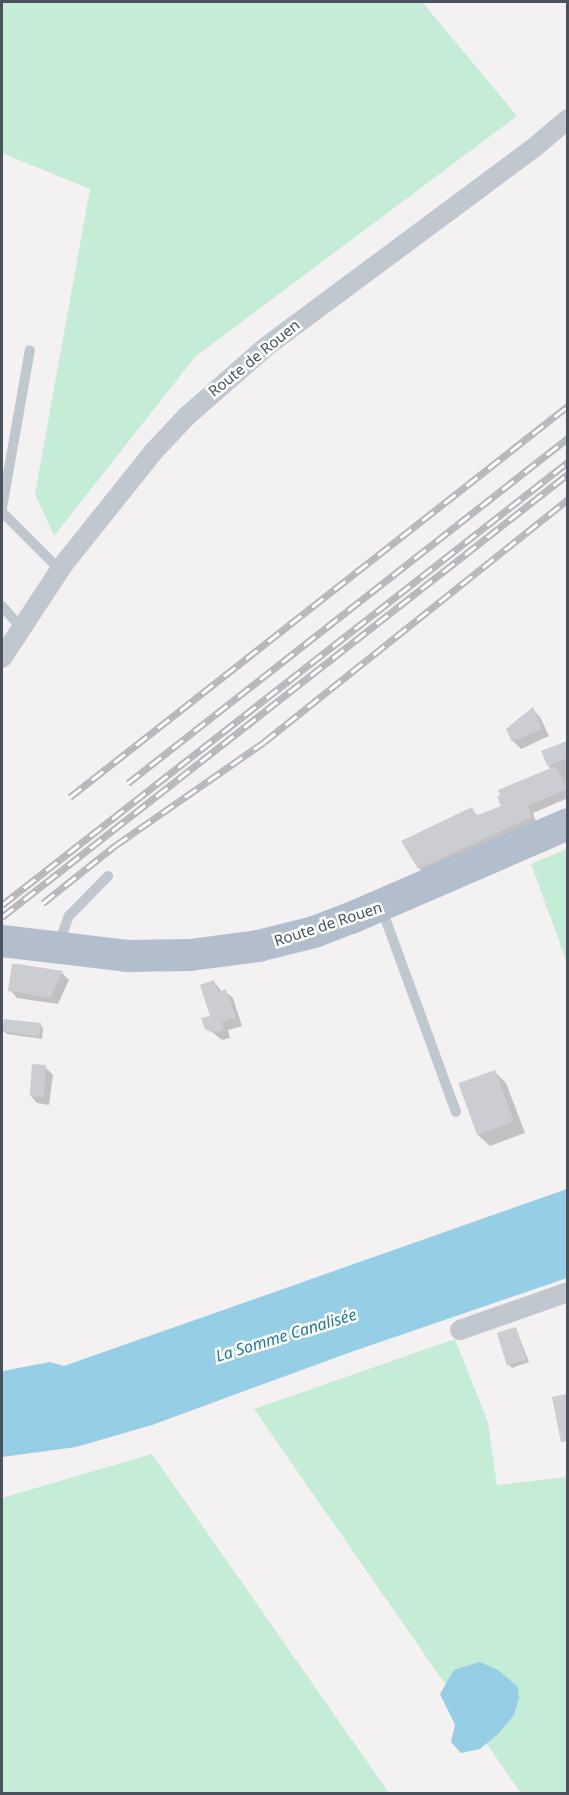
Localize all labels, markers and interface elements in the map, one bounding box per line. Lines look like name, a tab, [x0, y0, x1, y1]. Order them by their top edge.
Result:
street label: Route de Rouen	[205, 316, 303, 400]
street label: Route de Rouen	[272, 898, 384, 950]
water label: La Somme Canalisée	[213, 1304, 359, 1366]

